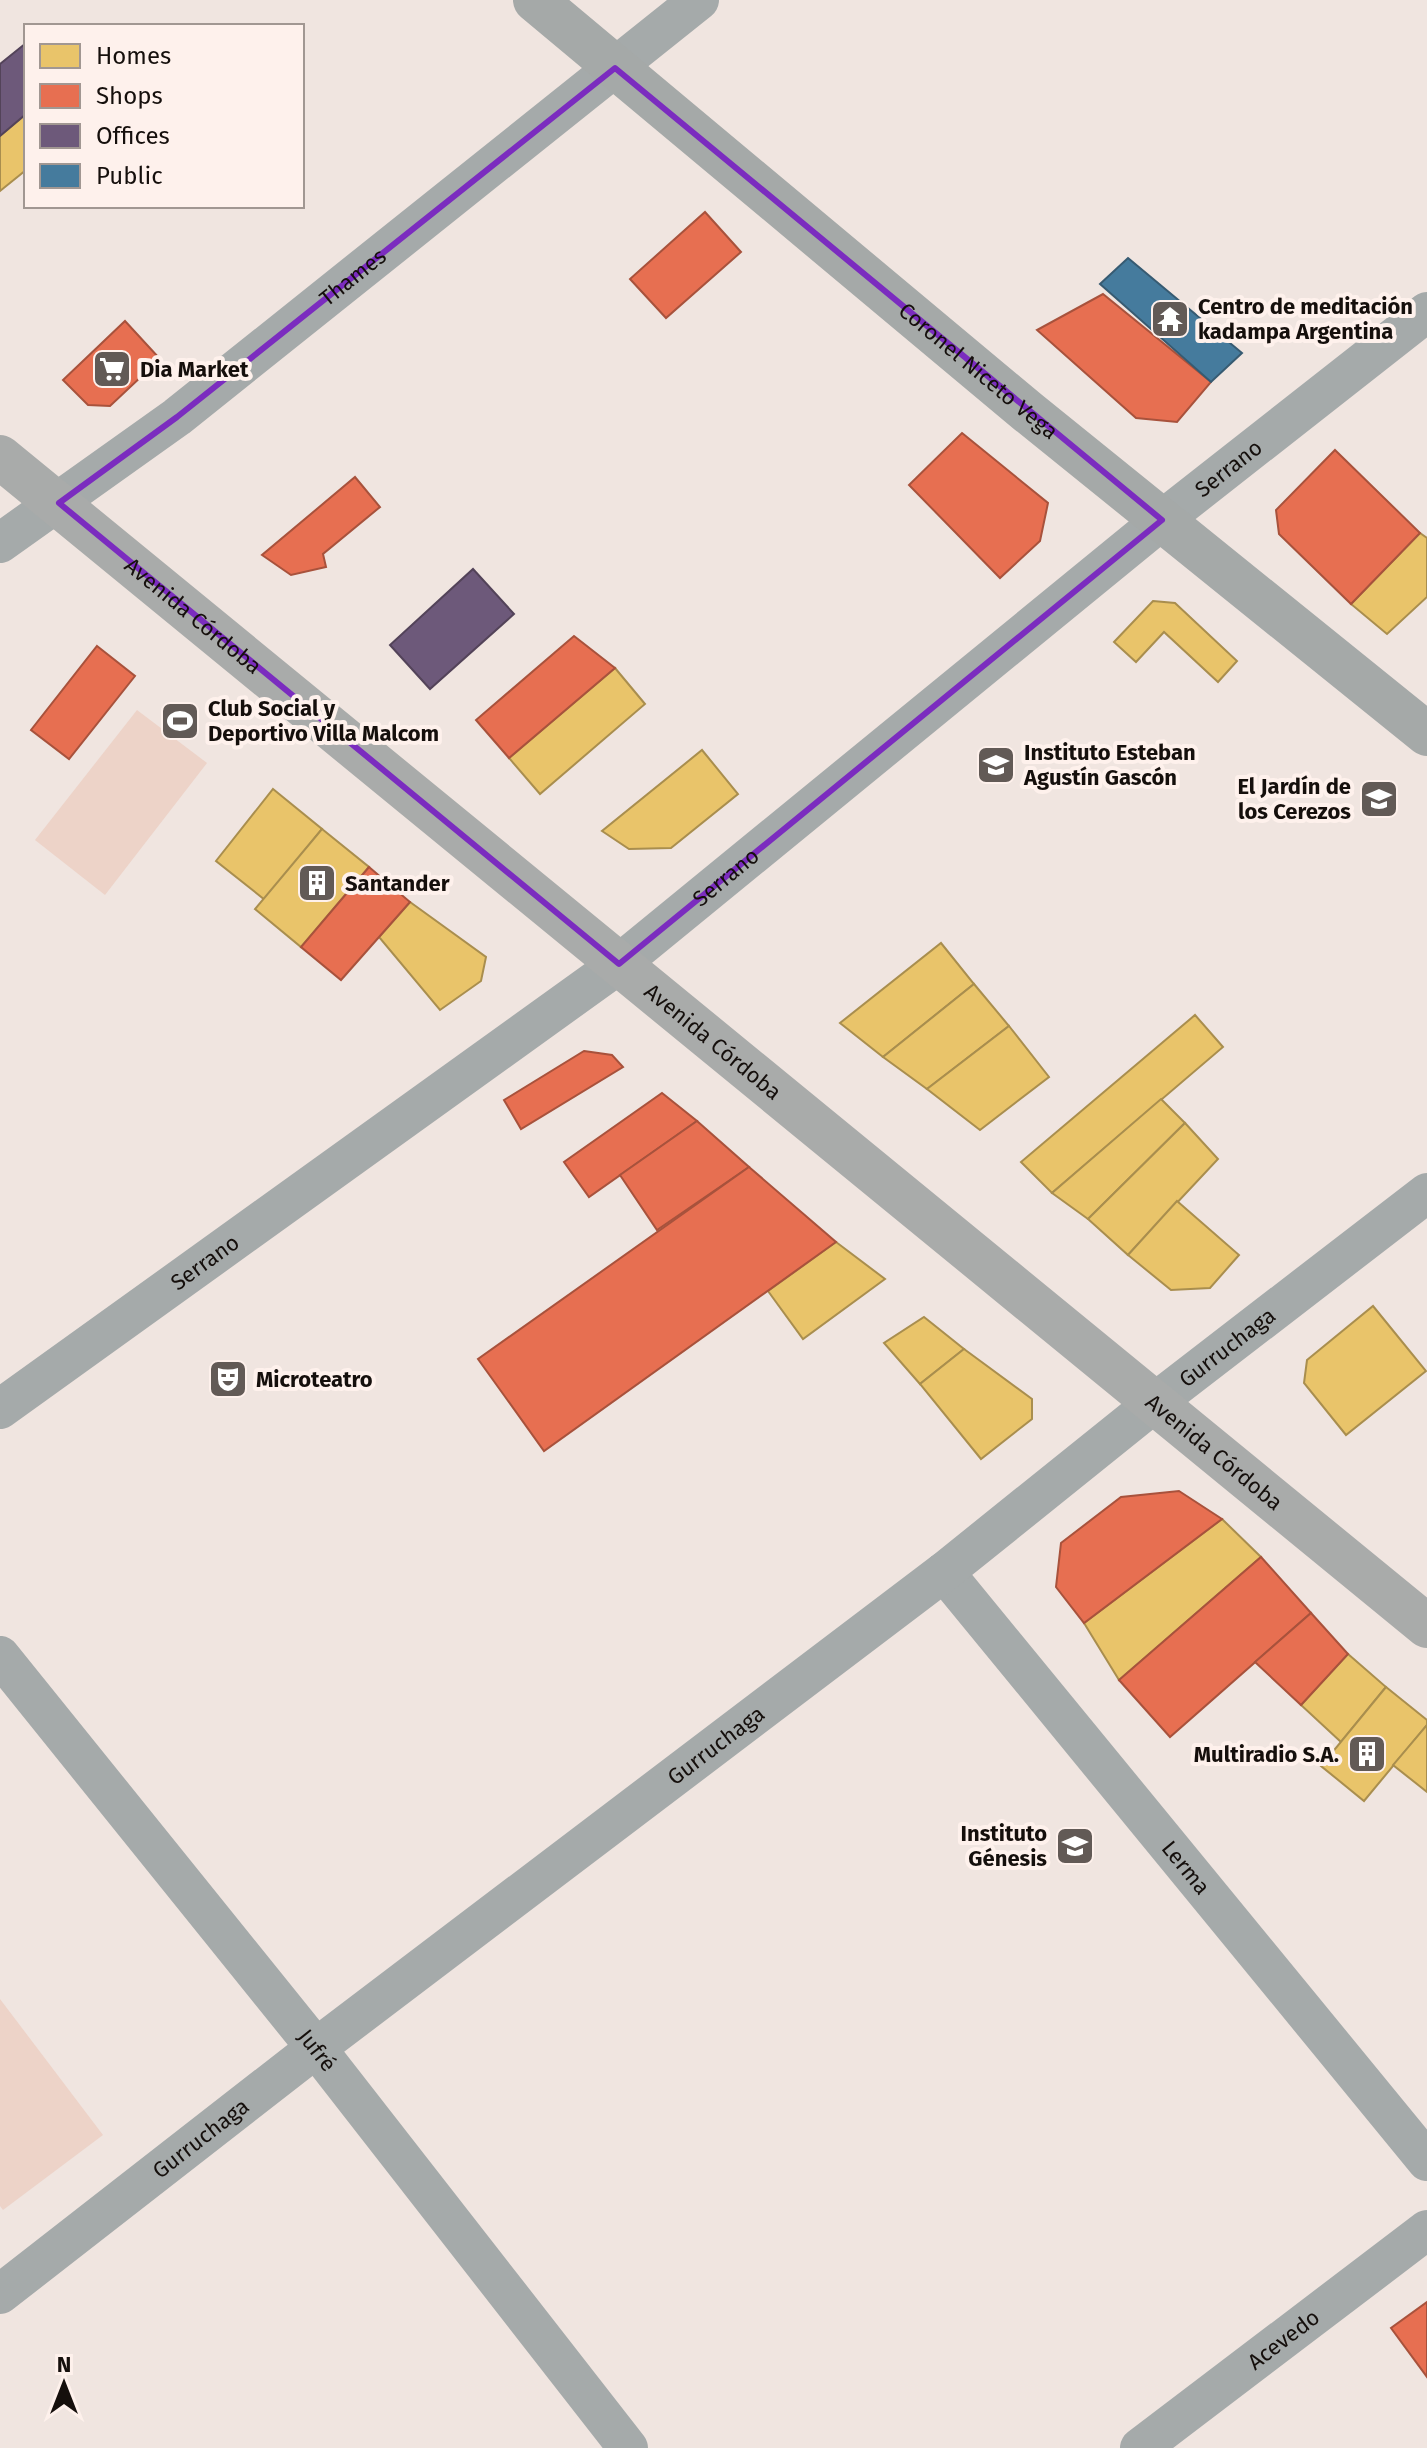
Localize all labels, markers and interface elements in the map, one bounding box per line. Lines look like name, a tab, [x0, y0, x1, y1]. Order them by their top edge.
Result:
legend	[24, 24, 304, 208]
text: Homes	[96, 42, 171, 70]
text: Shops	[96, 82, 163, 110]
text: Offices	[96, 122, 170, 150]
text: Public	[96, 162, 163, 190]
street label: Thames	[314, 242, 392, 312]
place label: Centro de meditación kadampa Argentina	[1198, 293, 1413, 345]
street label: Coronel Niceto Vega	[893, 297, 1063, 445]
temple icon: Centro de meditación kadampa Argentina	[1149, 298, 1191, 340]
supermarket icon: Dia Market	[91, 348, 133, 390]
place label: Dia Market	[140, 356, 249, 383]
street label: Serrano	[1190, 434, 1268, 503]
street label: Avenida Córdoba	[119, 552, 267, 680]
place label: Club Social y Deportivo Villa Malcom	[208, 695, 439, 747]
sports icon: Club Social y Deportivo Villa Malcom	[159, 700, 201, 742]
place label: Instituto Esteban Agustín Gascón	[1023, 739, 1196, 791]
school or university icon: Instituto Esteban Agustín Gascón	[975, 744, 1017, 786]
place label: El Jardín de los Cerezos	[1238, 773, 1351, 825]
school or university icon: El Jardín de los Cerezos	[1358, 778, 1400, 820]
street label: Serrano	[687, 842, 765, 912]
building icon: Santander	[296, 862, 338, 904]
place label: Santander	[345, 870, 450, 897]
street label: Avenida Córdoba	[639, 978, 787, 1106]
street label: Serrano	[165, 1229, 244, 1296]
street label: Gurruchaga	[1174, 1302, 1281, 1393]
theatre icon: Microteatro	[207, 1358, 249, 1400]
place label: Microteatro	[256, 1366, 373, 1393]
street label: Avenida Córdoba	[1140, 1388, 1288, 1516]
street label: Gurruchaga	[662, 1700, 770, 1791]
building icon: Multiradio S.A.	[1346, 1733, 1388, 1775]
place label: Multiradio S.A.	[1194, 1741, 1339, 1768]
place label: Instituto Génesis	[961, 1820, 1047, 1872]
school or university icon: Instituto Génesis	[1054, 1825, 1096, 1867]
street label: Lerma	[1156, 1835, 1216, 1900]
street label: Jufré	[292, 2024, 342, 2077]
street label: Gurruchaga	[147, 2092, 254, 2184]
street label: Acevedo	[1242, 2304, 1325, 2375]
north arrow	[24, 2344, 104, 2424]
text: N	[57, 2351, 71, 2378]

